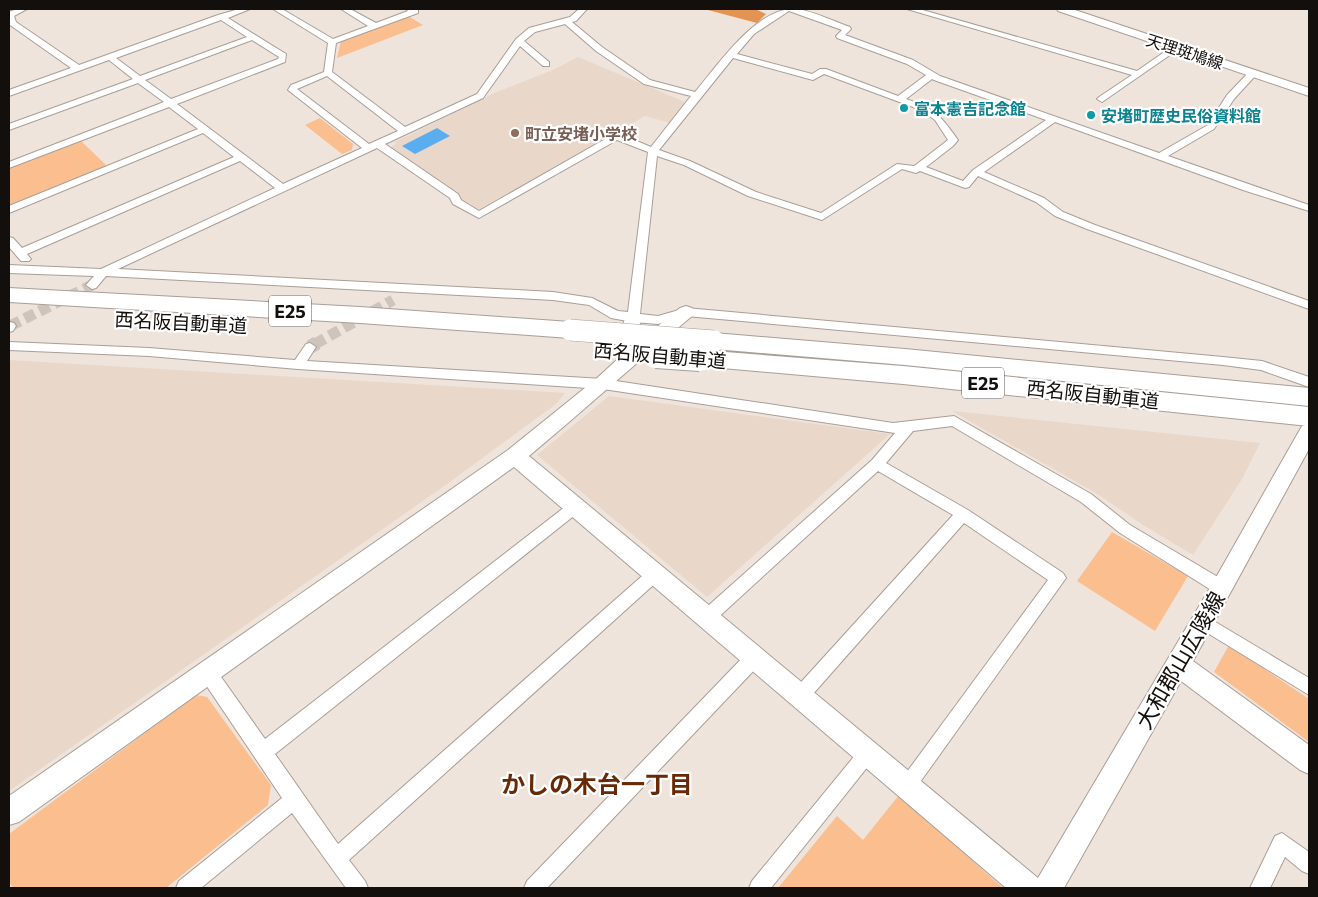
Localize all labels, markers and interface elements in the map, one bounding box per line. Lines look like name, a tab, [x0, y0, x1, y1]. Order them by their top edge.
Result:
street label: 天理斑鳩線	[1144, 30, 1226, 72]
place label: 富本憲吉記念館	[914, 99, 1026, 118]
marker: 富本憲吉記念館	[898, 102, 910, 114]
place label: 安堵町歴史民俗資料館	[1101, 106, 1261, 125]
marker: 安堵町歴史民俗資料館	[1085, 109, 1097, 121]
place label: 町立安堵小学校	[525, 124, 637, 143]
marker: 町立安堵小学校	[509, 127, 521, 139]
road number: E25	[269, 296, 311, 326]
street label: 西名阪自動車道	[114, 307, 248, 337]
street label: 西名阪自動車道	[593, 338, 727, 372]
road number: E25	[962, 368, 1004, 398]
street label: 西名阪自動車道	[1026, 376, 1160, 412]
street label: 大和郡山広陵線	[1130, 587, 1230, 733]
district label: かしの木台一丁目	[501, 769, 693, 798]

